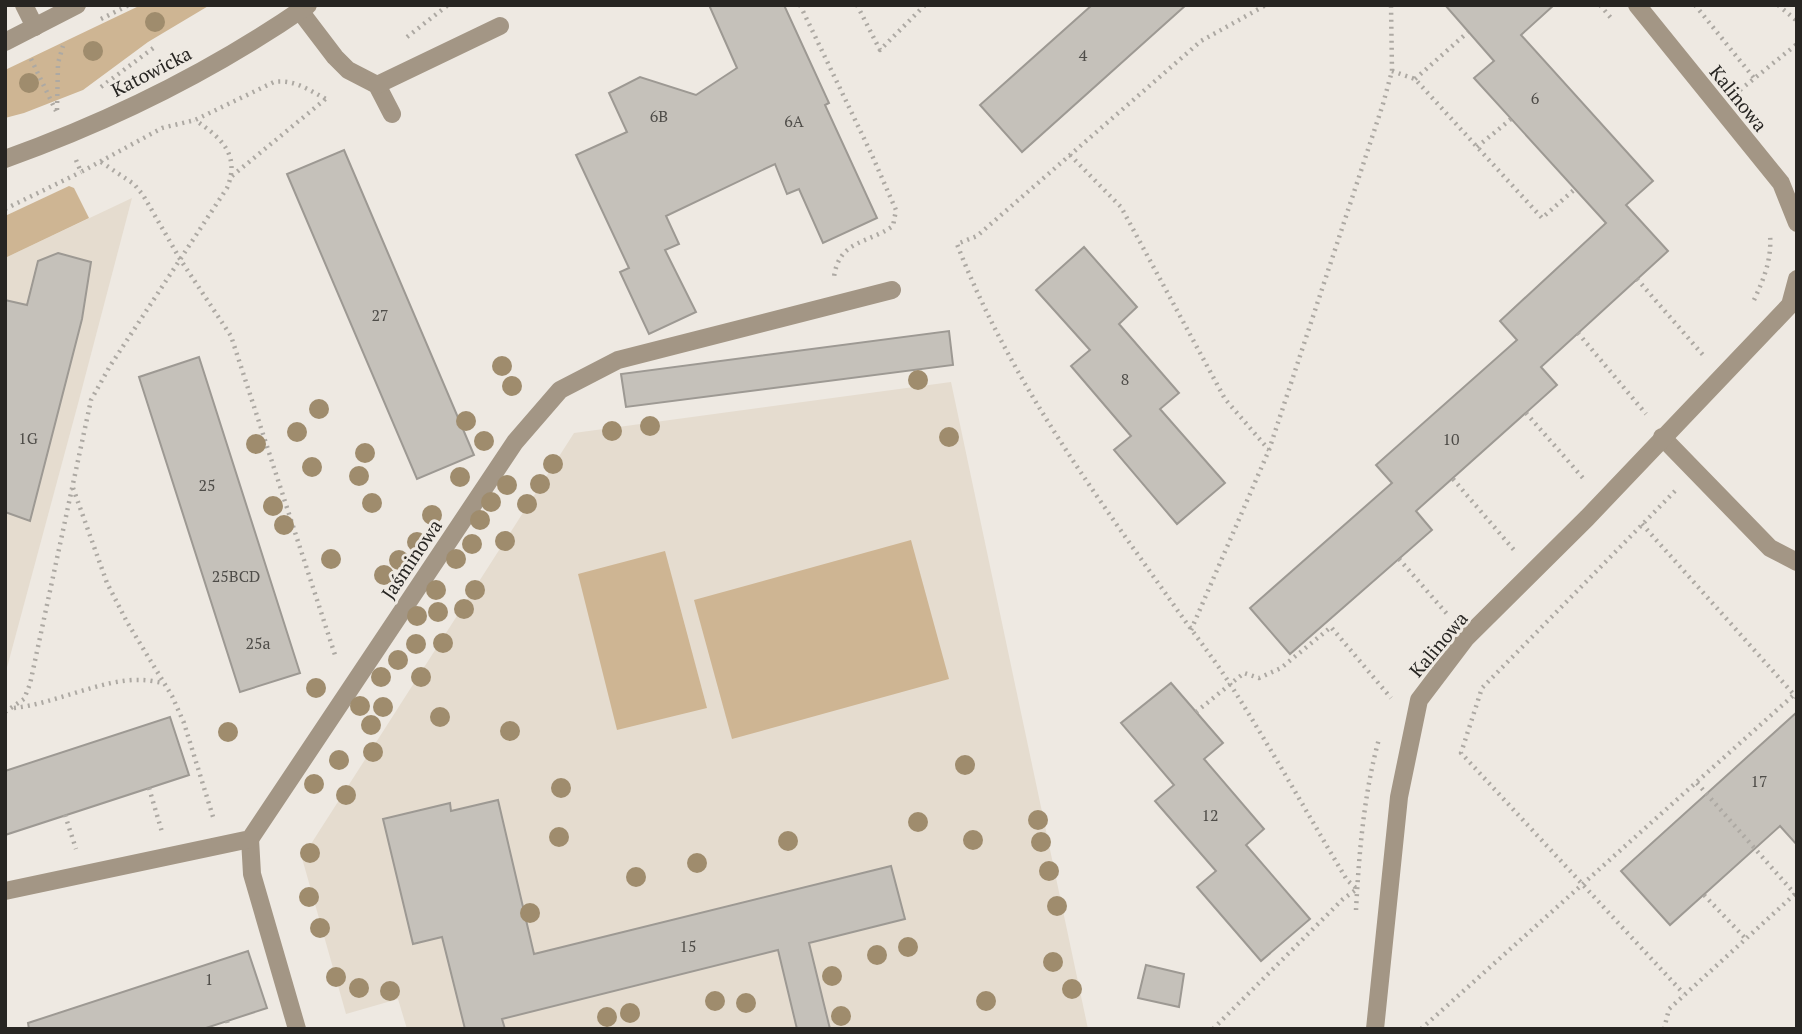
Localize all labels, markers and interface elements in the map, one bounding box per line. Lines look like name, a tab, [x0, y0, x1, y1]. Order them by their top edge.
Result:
street label: Katowicka	[107, 40, 196, 102]
house number: 4	[1079, 44, 1088, 66]
street label: Kalinowa	[1705, 60, 1774, 137]
house number: 6	[1531, 87, 1540, 109]
house number: 6B	[650, 105, 668, 127]
house number: 6A	[784, 110, 804, 132]
house number: 27	[371, 304, 389, 326]
house number: 8	[1121, 368, 1129, 390]
house number: 1G	[18, 427, 38, 449]
house number: 10	[1442, 428, 1460, 450]
house number: 25	[198, 474, 216, 496]
street label: Jaśminowa	[375, 514, 447, 604]
house number: 25BCD	[212, 565, 260, 587]
street label: Kalinowa	[1403, 606, 1473, 682]
house number: 25a	[245, 632, 271, 654]
house number: 17	[1750, 770, 1768, 792]
house number: 12	[1201, 804, 1219, 826]
house number: 15	[679, 935, 697, 957]
house number: 1	[205, 968, 213, 990]

